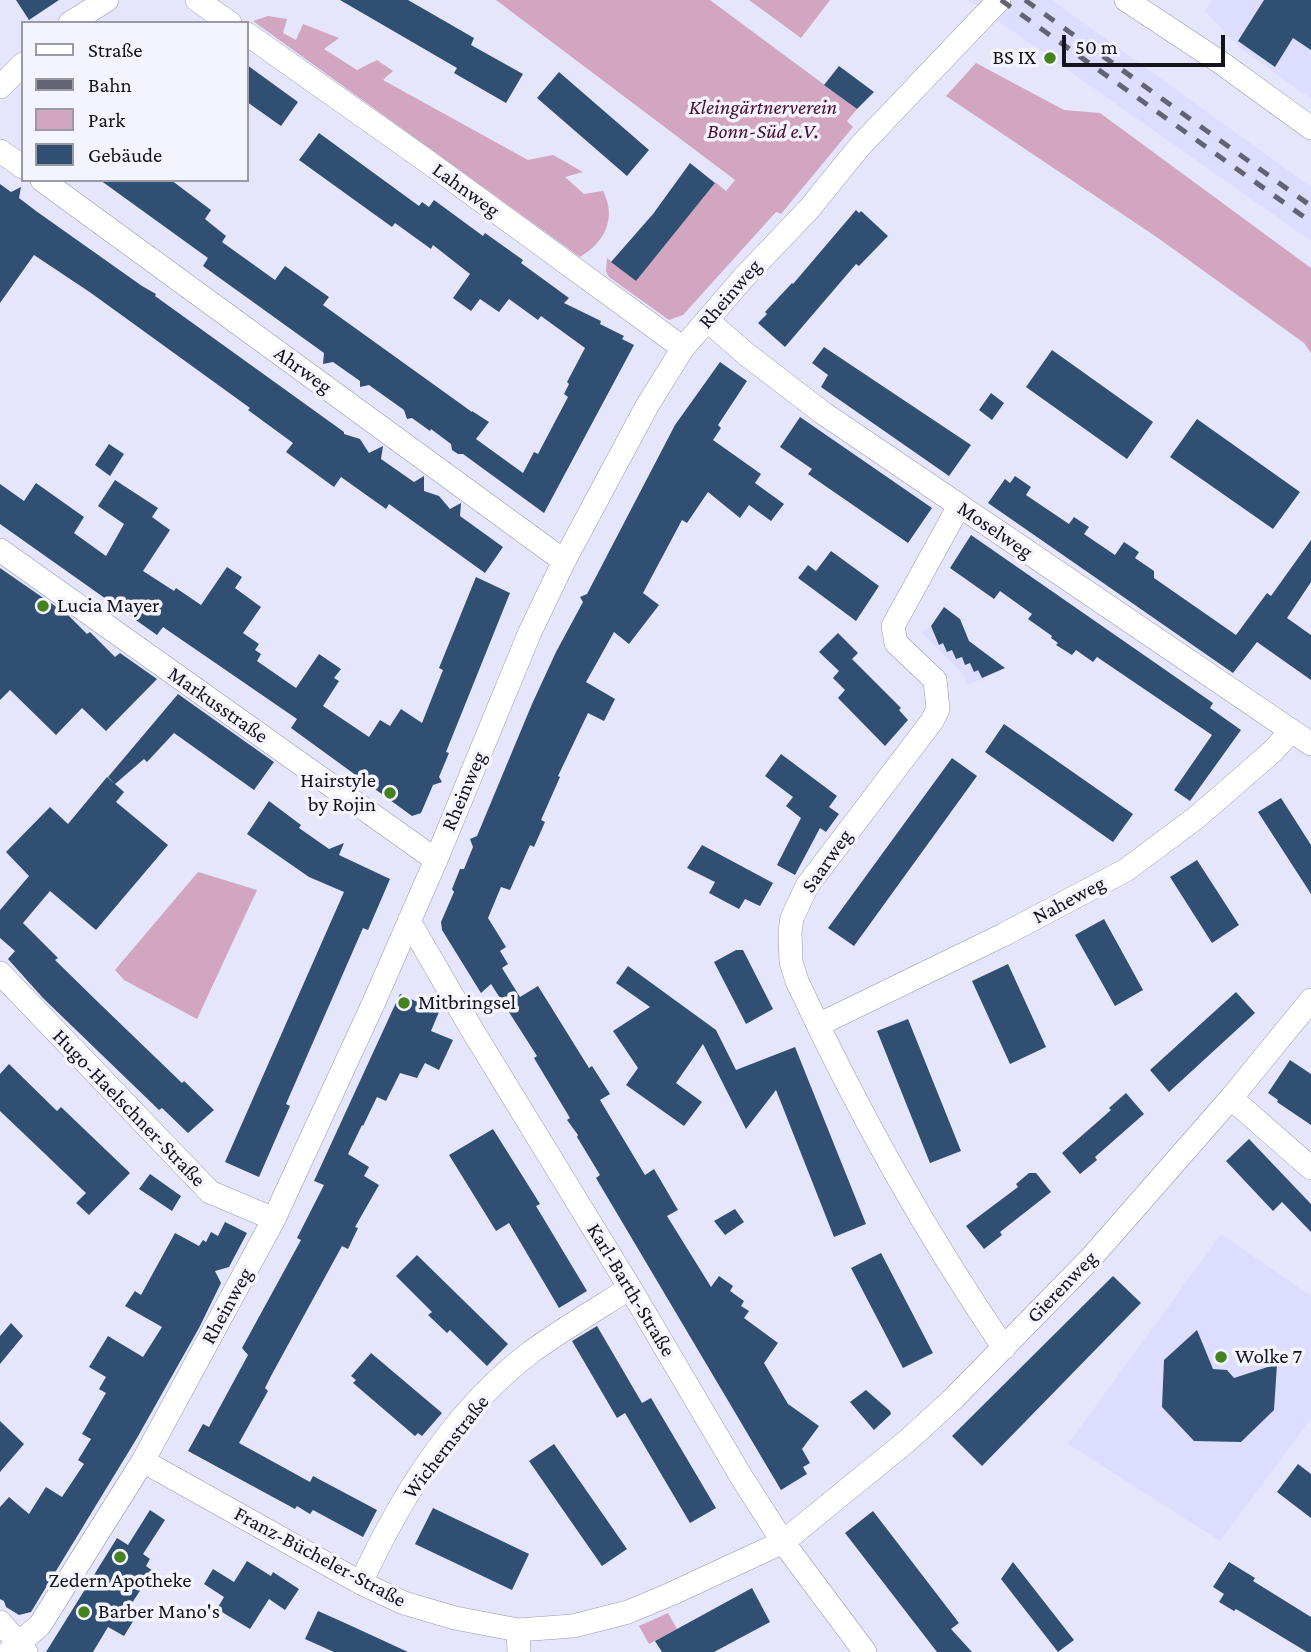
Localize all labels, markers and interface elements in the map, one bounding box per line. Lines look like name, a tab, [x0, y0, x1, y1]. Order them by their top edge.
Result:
legend	[21, 21, 248, 182]
scale bar	[1066, 21, 1229, 65]
text: 50 m	[1075, 35, 1118, 59]
text: Straße	[88, 38, 142, 62]
place label: BS IX	[992, 45, 1036, 71]
marker: BS IX	[1042, 50, 1058, 66]
text: Bahn	[88, 73, 132, 97]
park label: Kleingärtnerverein Bonn-Süd e.V.	[689, 95, 837, 145]
text: Park	[88, 108, 125, 132]
text: Gebäude	[88, 143, 162, 167]
street label: Lahnweg	[427, 157, 505, 223]
street label: Rheinweg	[693, 254, 767, 334]
street label: Ahrweg	[269, 341, 337, 399]
street label: Moselweg	[953, 496, 1037, 564]
place label: Lucia Mayer	[57, 593, 160, 619]
marker: Lucia Mayer	[35, 598, 51, 614]
street label: Markusstraße	[163, 661, 273, 749]
street label: Rheinweg	[436, 748, 492, 834]
place label: Hairstyle by Rojin	[300, 768, 376, 818]
marker: Hairstyle by Rojin	[382, 785, 398, 801]
street label: Saarweg	[796, 825, 858, 897]
street label: Naheweg	[1028, 870, 1110, 930]
place label: Mitbringsel	[418, 990, 516, 1016]
marker: Mitbringsel	[396, 995, 412, 1011]
street label: Hugo-Haelschner-Straße	[47, 1024, 211, 1192]
street label: Karl-Barth-Straße	[581, 1219, 681, 1361]
street label: Gierenweg	[1022, 1246, 1102, 1328]
street label: Rheinweg	[196, 1263, 258, 1349]
place label: Wolke 7	[1235, 1344, 1302, 1370]
marker: Wolke 7	[1213, 1349, 1229, 1365]
street label: Wichernstraße	[398, 1390, 494, 1504]
street label: Franz-Bücheler-Straße	[230, 1501, 410, 1613]
marker: Zedern Apotheke	[112, 1549, 128, 1565]
place label: Zedern Apotheke	[48, 1568, 192, 1594]
place label: Barber Mano's	[98, 1599, 220, 1625]
marker: Barber Mano's	[76, 1604, 92, 1620]

